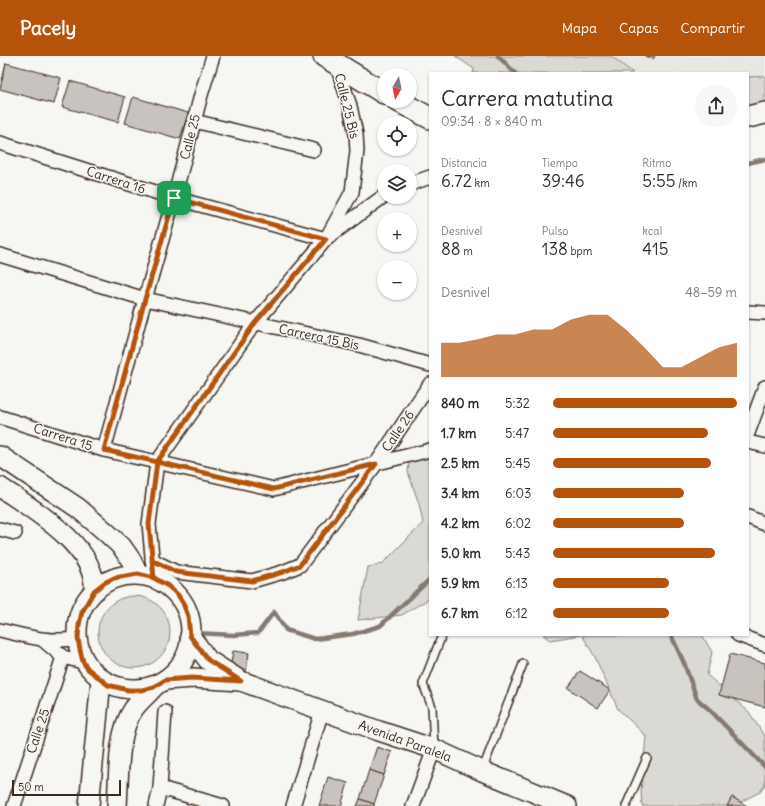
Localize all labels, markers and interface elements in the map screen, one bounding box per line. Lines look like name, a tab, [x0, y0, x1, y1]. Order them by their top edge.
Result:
text: Pacely	[20, 16, 76, 40]
text: Mapa	[562, 19, 597, 37]
text: Capas	[619, 19, 659, 37]
text: Compartir	[681, 19, 745, 37]
north arrow	[377, 68, 417, 108]
map controls	[377, 68, 417, 300]
street label: Calle 25 Bis	[331, 72, 363, 141]
text: Carrera matutina	[441, 84, 613, 112]
button: share	[695, 85, 737, 127]
street label: Calle 25	[176, 112, 204, 162]
text: 09:34 · 8 × 840 m	[441, 113, 542, 130]
button: locate	[377, 116, 417, 156]
text: Distancia	[441, 156, 487, 170]
text: Tiempo	[542, 156, 578, 170]
text: Ritmo	[642, 156, 671, 170]
street label: Carrera 16	[84, 162, 148, 198]
button: layers	[377, 164, 417, 204]
text: 6.72	[441, 170, 472, 192]
text: 39:46	[542, 170, 585, 192]
text: 5:55	[642, 170, 676, 192]
text: km	[472, 176, 490, 190]
text: /km	[676, 176, 697, 190]
pin	[157, 181, 191, 215]
icon: arrive	[163, 187, 185, 209]
button: +	[377, 212, 417, 252]
text: Desnivel	[441, 224, 482, 238]
text: Pulso	[542, 224, 568, 238]
text: kcal	[642, 224, 662, 238]
text: 88	[441, 238, 461, 260]
text: 138	[542, 238, 568, 260]
text: 415	[642, 238, 669, 260]
text: m	[461, 244, 473, 258]
text: bpm	[568, 244, 592, 258]
button: −	[377, 260, 417, 300]
text: Desnivel	[441, 284, 490, 301]
text: 48–59 m	[685, 284, 737, 301]
street label: Carrera 15 Bis	[277, 320, 361, 354]
text: 840 m	[441, 395, 479, 412]
text: 5:32	[505, 395, 530, 412]
street label: Calle 26	[378, 407, 418, 455]
street label: Carrera 15	[31, 419, 95, 455]
text: 1.7 km	[441, 425, 476, 442]
text: 5:47	[505, 425, 529, 442]
text: 2.5 km	[441, 455, 479, 472]
text: 5:45	[505, 455, 530, 472]
text: 3.4 km	[441, 485, 479, 502]
text: 6:03	[505, 485, 531, 502]
text: 4.2 km	[441, 515, 479, 532]
text: 6:02	[505, 515, 531, 532]
text: 5.0 km	[441, 545, 481, 562]
text: 5:43	[505, 545, 530, 562]
text: 5.9 km	[441, 575, 480, 592]
text: 6:13	[505, 575, 528, 592]
text: 6.7 km	[441, 605, 479, 622]
text: 6:12	[505, 605, 528, 622]
street label: Calle 25	[22, 706, 54, 756]
street label: Avenida Paralela	[356, 716, 454, 766]
scale bar	[12, 778, 121, 797]
text: 50 m	[18, 780, 44, 794]

